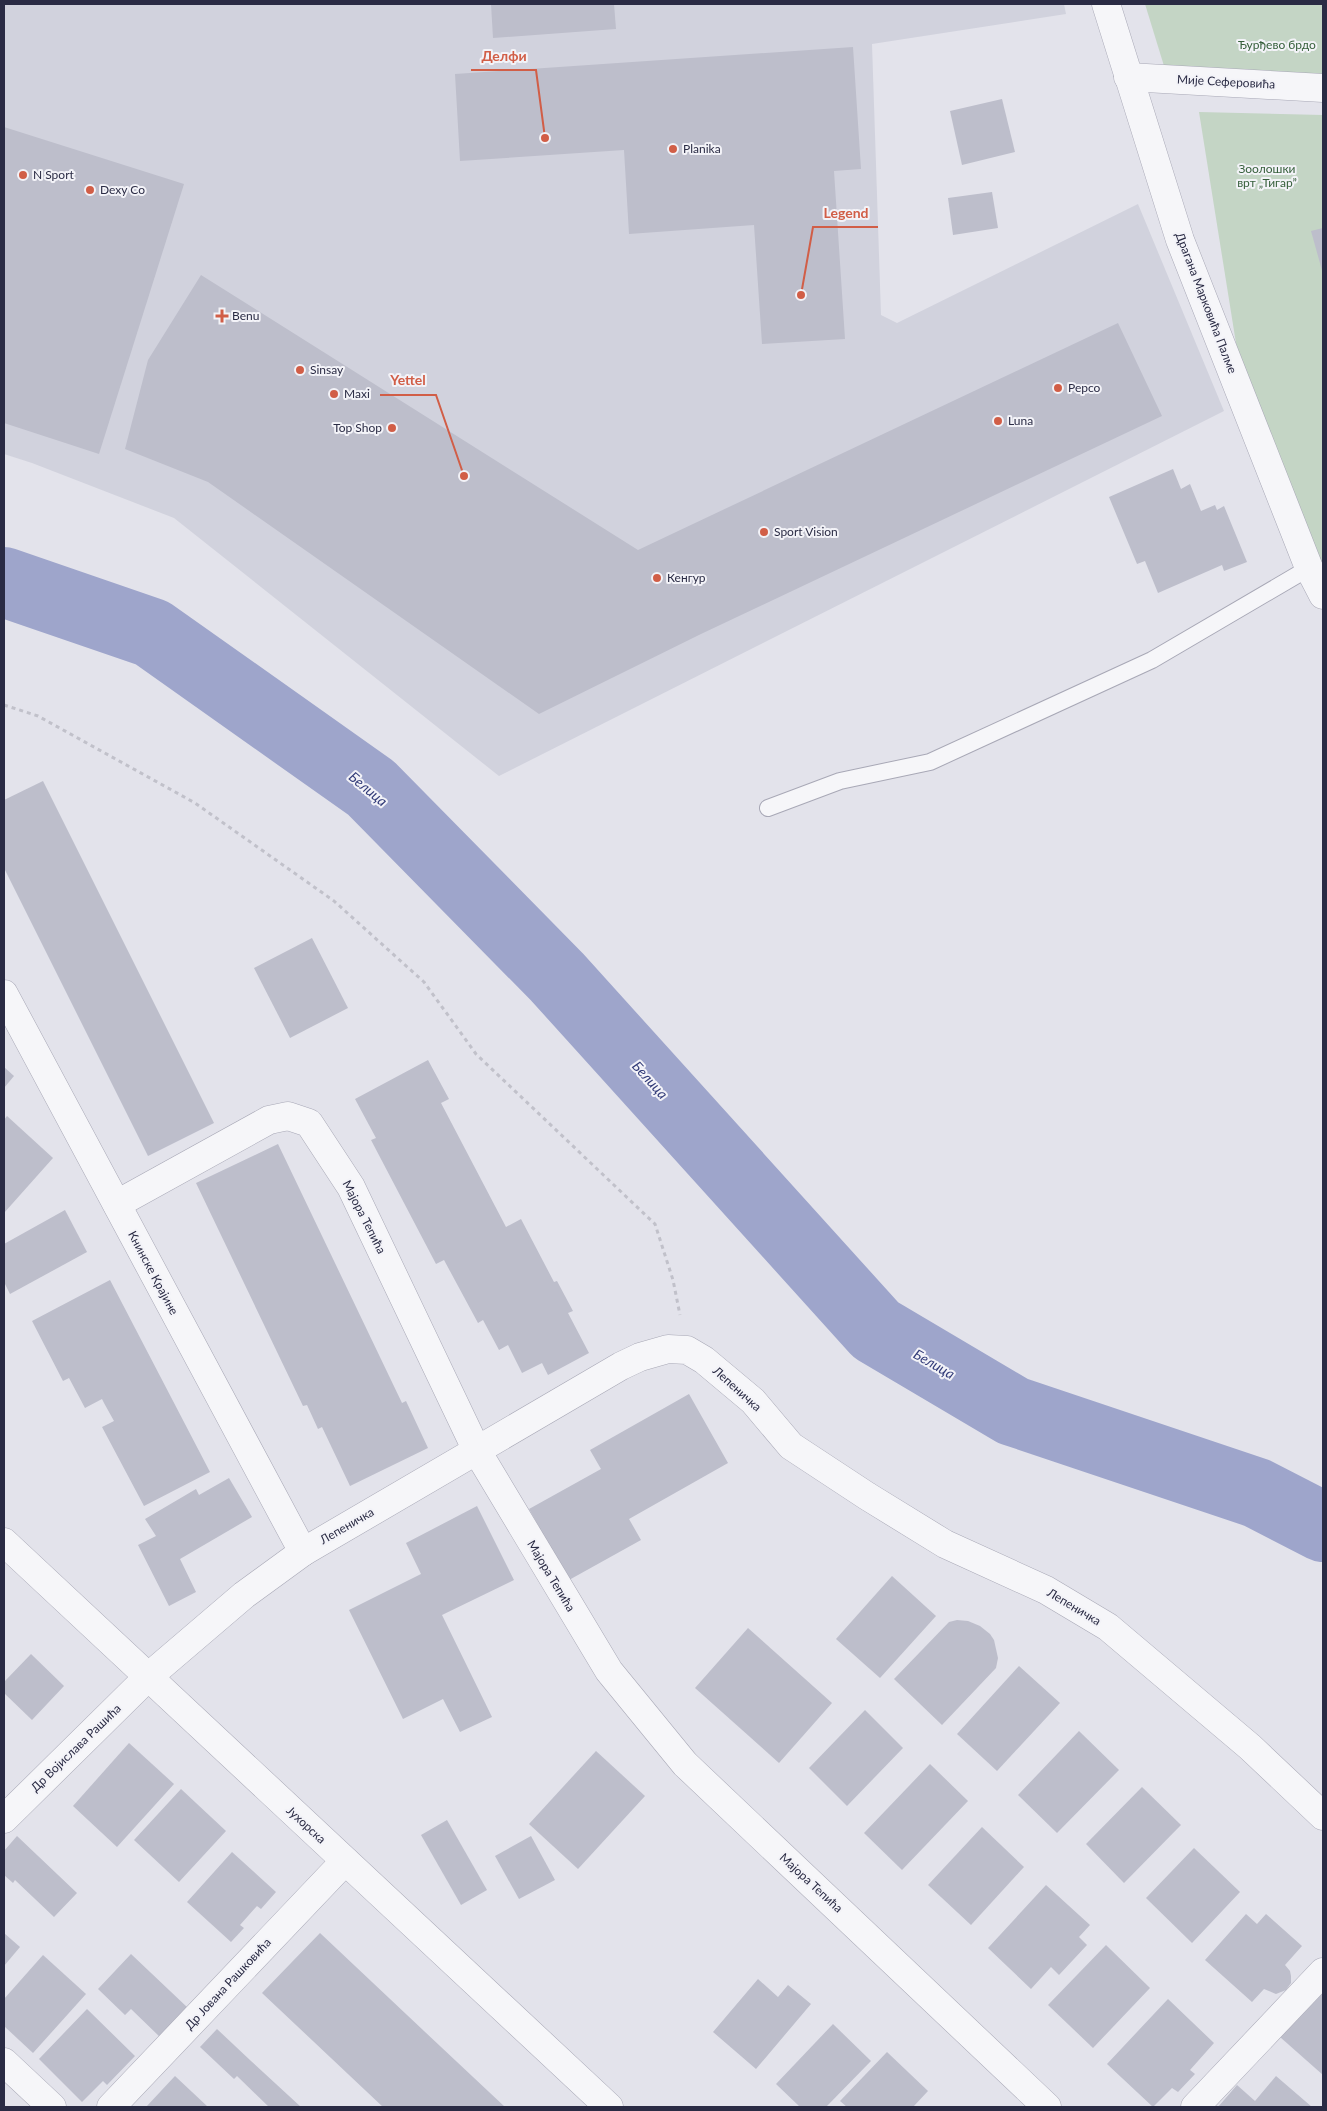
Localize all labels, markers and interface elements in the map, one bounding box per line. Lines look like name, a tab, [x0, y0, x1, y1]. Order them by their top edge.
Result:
park label: Ђурђево брдо	[1238, 37, 1316, 52]
callout: Делфи	[471, 41, 536, 70]
text: Делфи	[481, 47, 527, 64]
street label: Мије Сеферовића	[1177, 71, 1276, 92]
place label: Planika	[683, 141, 721, 156]
marker: Planika	[667, 143, 679, 155]
park label: Зоолошки врт „Тигар”	[1237, 161, 1297, 190]
place label: N Sport	[33, 167, 75, 182]
marker: N Sport	[17, 169, 29, 181]
place label: Dexy Co	[100, 182, 145, 197]
marker: Dexy Co	[84, 184, 96, 196]
callout: Legend	[813, 198, 878, 227]
text: Legend	[824, 204, 869, 221]
street label: Драгана Марковића Палме	[1173, 230, 1240, 376]
place label: Benu	[232, 308, 259, 323]
marker: Benu	[216, 310, 228, 322]
place label: Sinsay	[310, 362, 344, 377]
marker: Sinsay	[294, 364, 306, 376]
callout: Yettel	[380, 366, 436, 395]
text: Yettel	[389, 371, 426, 388]
place label: Pepco	[1068, 380, 1101, 395]
marker: Pepco	[1052, 382, 1064, 394]
place label: Maxi	[344, 386, 370, 401]
marker: Maxi	[328, 388, 340, 400]
place label: Luna	[1008, 413, 1033, 428]
marker: Luna	[992, 415, 1004, 427]
place label: Top Shop	[333, 420, 382, 435]
marker: Top Shop	[386, 422, 398, 434]
place label: Sport Vision	[774, 524, 838, 539]
marker: Sport Vision	[758, 526, 770, 538]
place label: Кенгур	[667, 570, 706, 585]
marker: Кенгур	[651, 572, 663, 584]
water label: Белица	[346, 768, 391, 809]
water label: Белица	[629, 1057, 672, 1102]
street label: Мајора Тепића	[339, 1177, 389, 1256]
street label: Книнске Крајине	[125, 1228, 182, 1317]
water label: Белица	[911, 1345, 958, 1382]
street label: Лепеничка	[709, 1362, 765, 1414]
street label: Лепеничка	[316, 1504, 376, 1548]
street label: Мајора Тепића	[524, 1537, 579, 1614]
street label: Лепеничка	[1044, 1584, 1104, 1628]
street label: Др Војислава Рашића	[27, 1701, 124, 1795]
street label: Јухорска	[284, 1803, 329, 1847]
street label: Мајора Тепића	[777, 1850, 846, 1916]
street label: Др Јована Рашковића	[181, 1935, 274, 2033]

